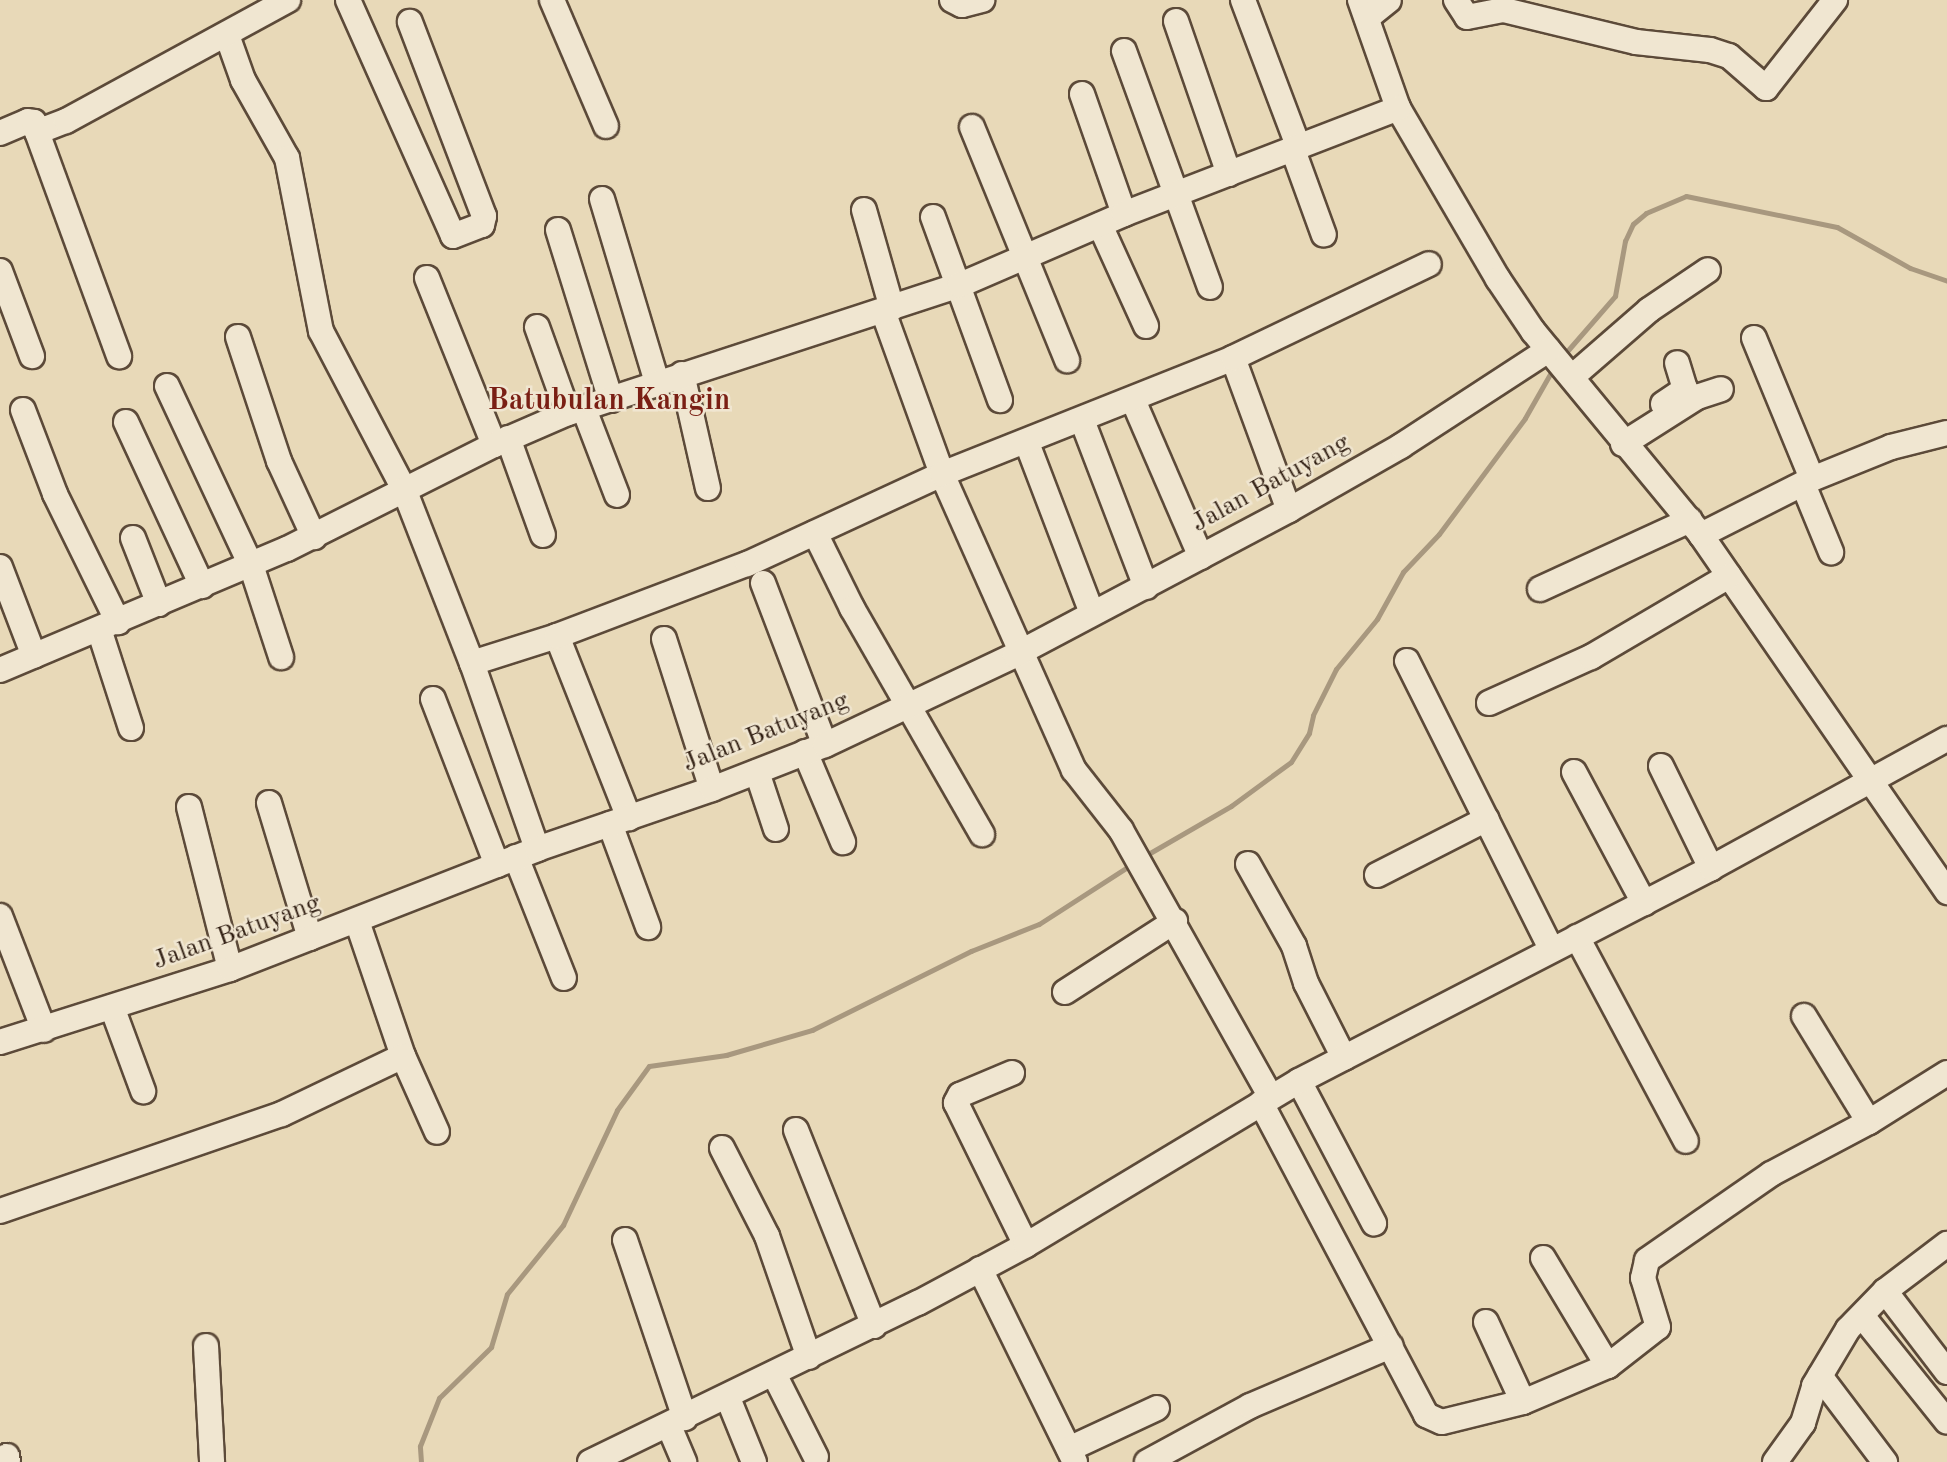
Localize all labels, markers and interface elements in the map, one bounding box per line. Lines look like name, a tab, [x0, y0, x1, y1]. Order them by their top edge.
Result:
district label: Batubulan Kangin	[487, 383, 731, 419]
street label: Jalan Batuyang	[1187, 428, 1355, 540]
street label: Jalan Batuyang	[679, 686, 853, 780]
street label: Jalan Batuyang	[149, 888, 325, 978]

